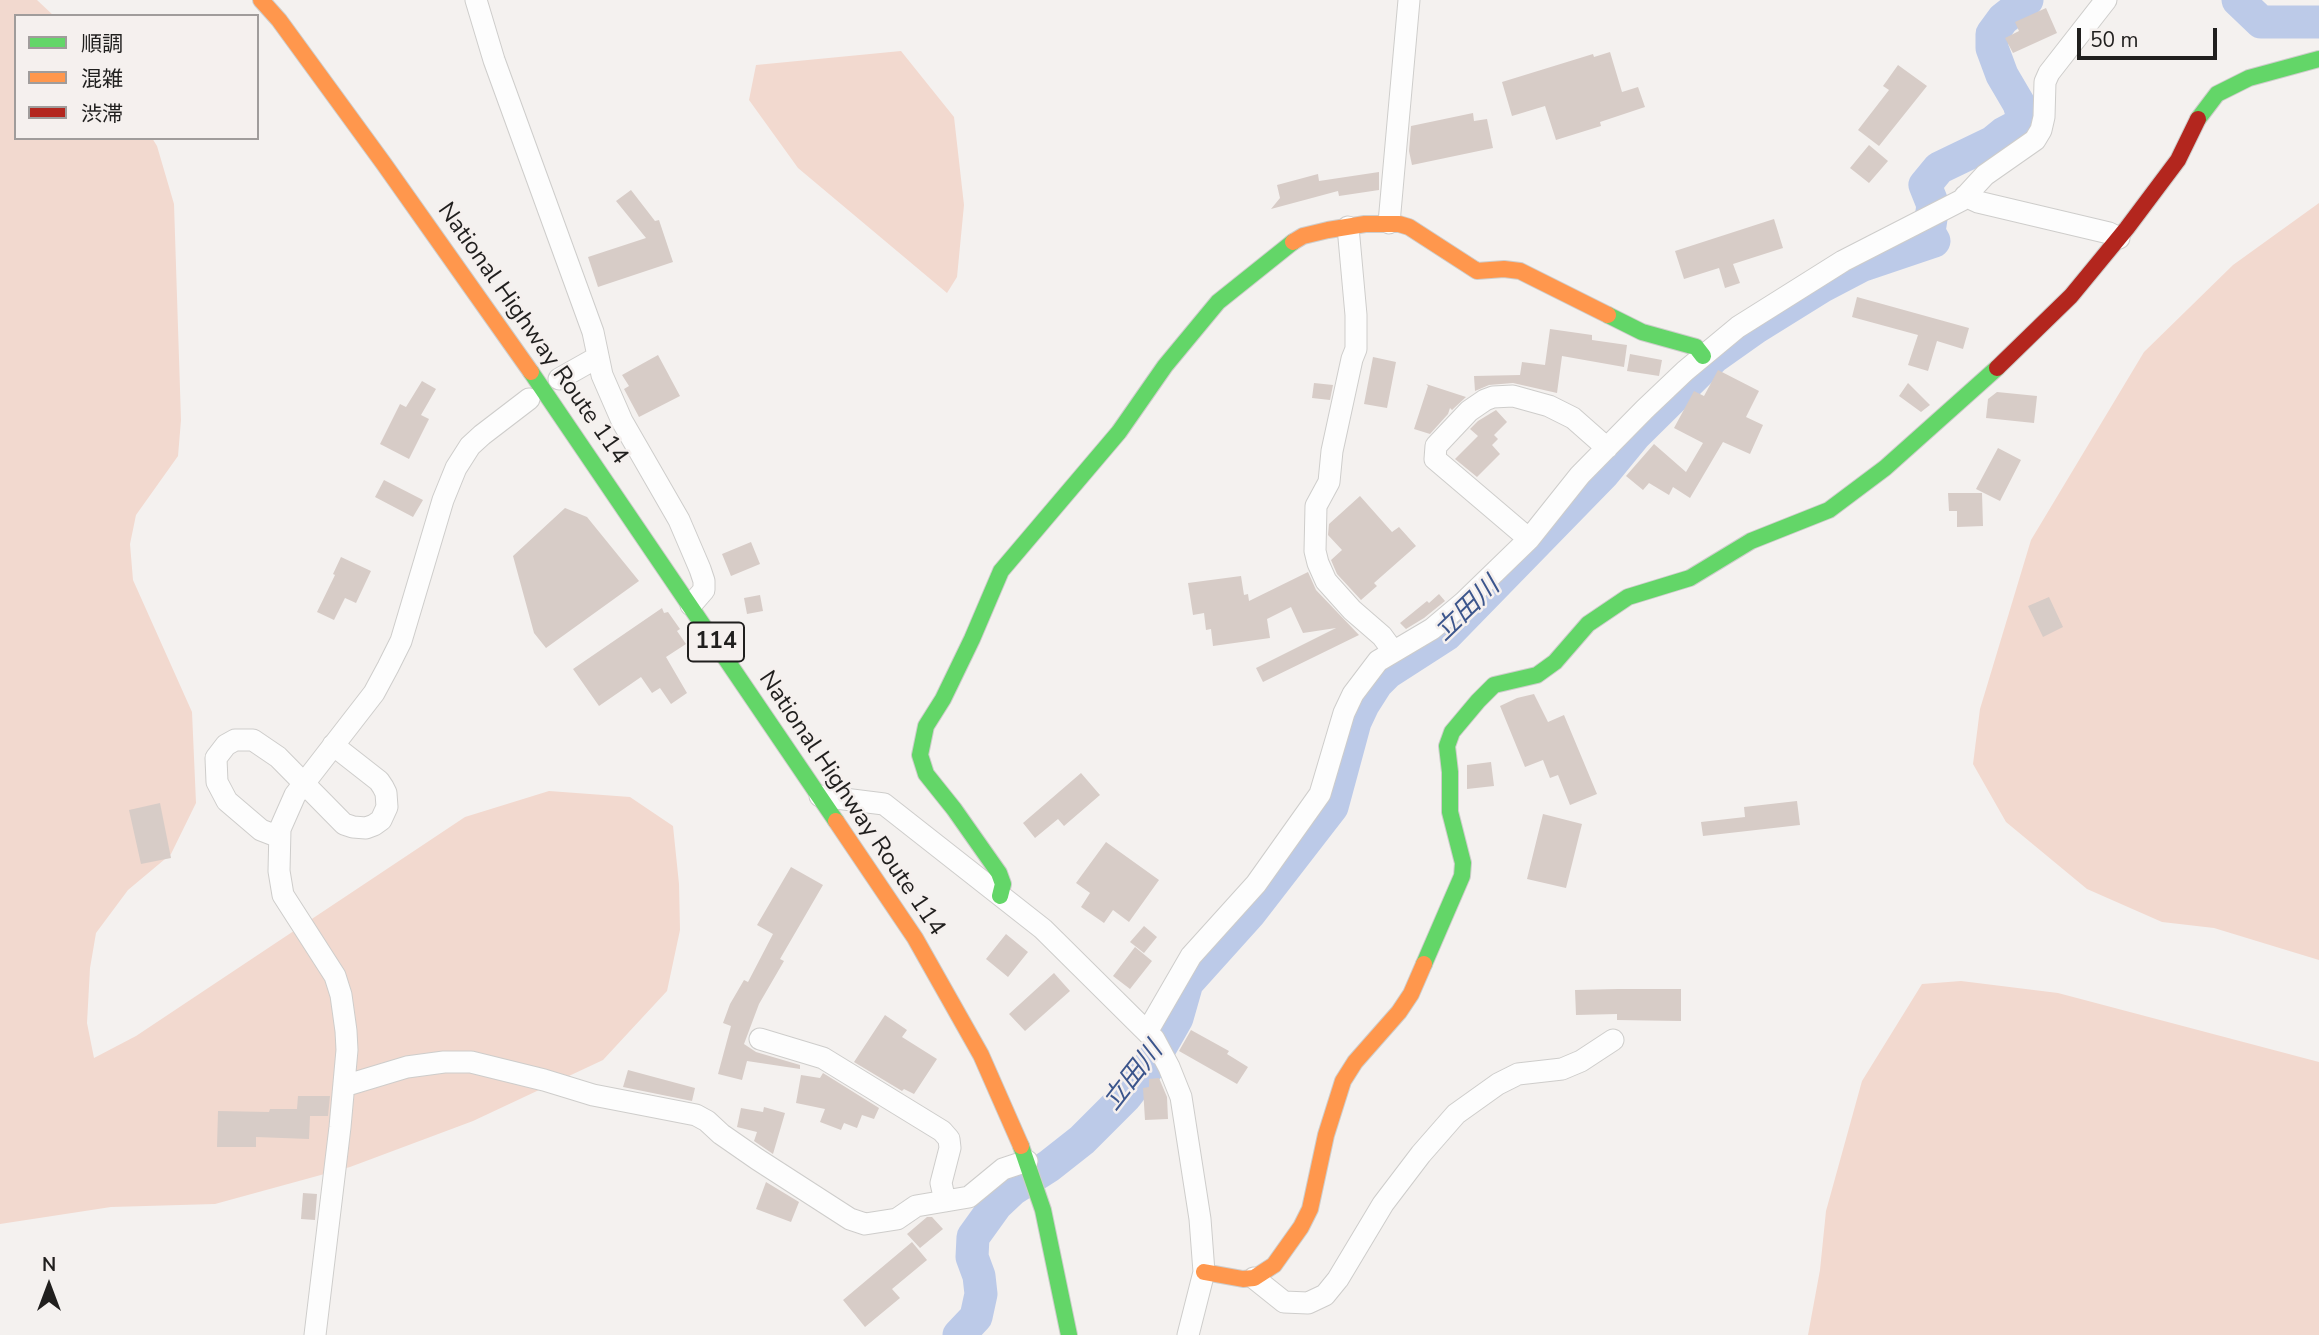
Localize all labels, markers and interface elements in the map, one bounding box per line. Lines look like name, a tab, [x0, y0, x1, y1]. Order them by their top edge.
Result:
legend	[14, 14, 259, 140]
scale bar	[2081, 14, 2221, 58]
text: 50 m	[2090, 26, 2139, 54]
text: 順調	[81, 30, 123, 58]
text: 混雑	[81, 65, 123, 93]
text: 渋滞	[81, 100, 123, 128]
street label: National Highway Route 114	[430, 198, 634, 470]
water label: 立田川	[1429, 572, 1507, 648]
road number: 114	[688, 622, 744, 662]
street label: National Highway Route 114	[752, 666, 950, 942]
water label: 立田川	[1098, 1037, 1170, 1117]
north arrow	[14, 1251, 84, 1321]
text: N	[42, 1252, 56, 1278]

